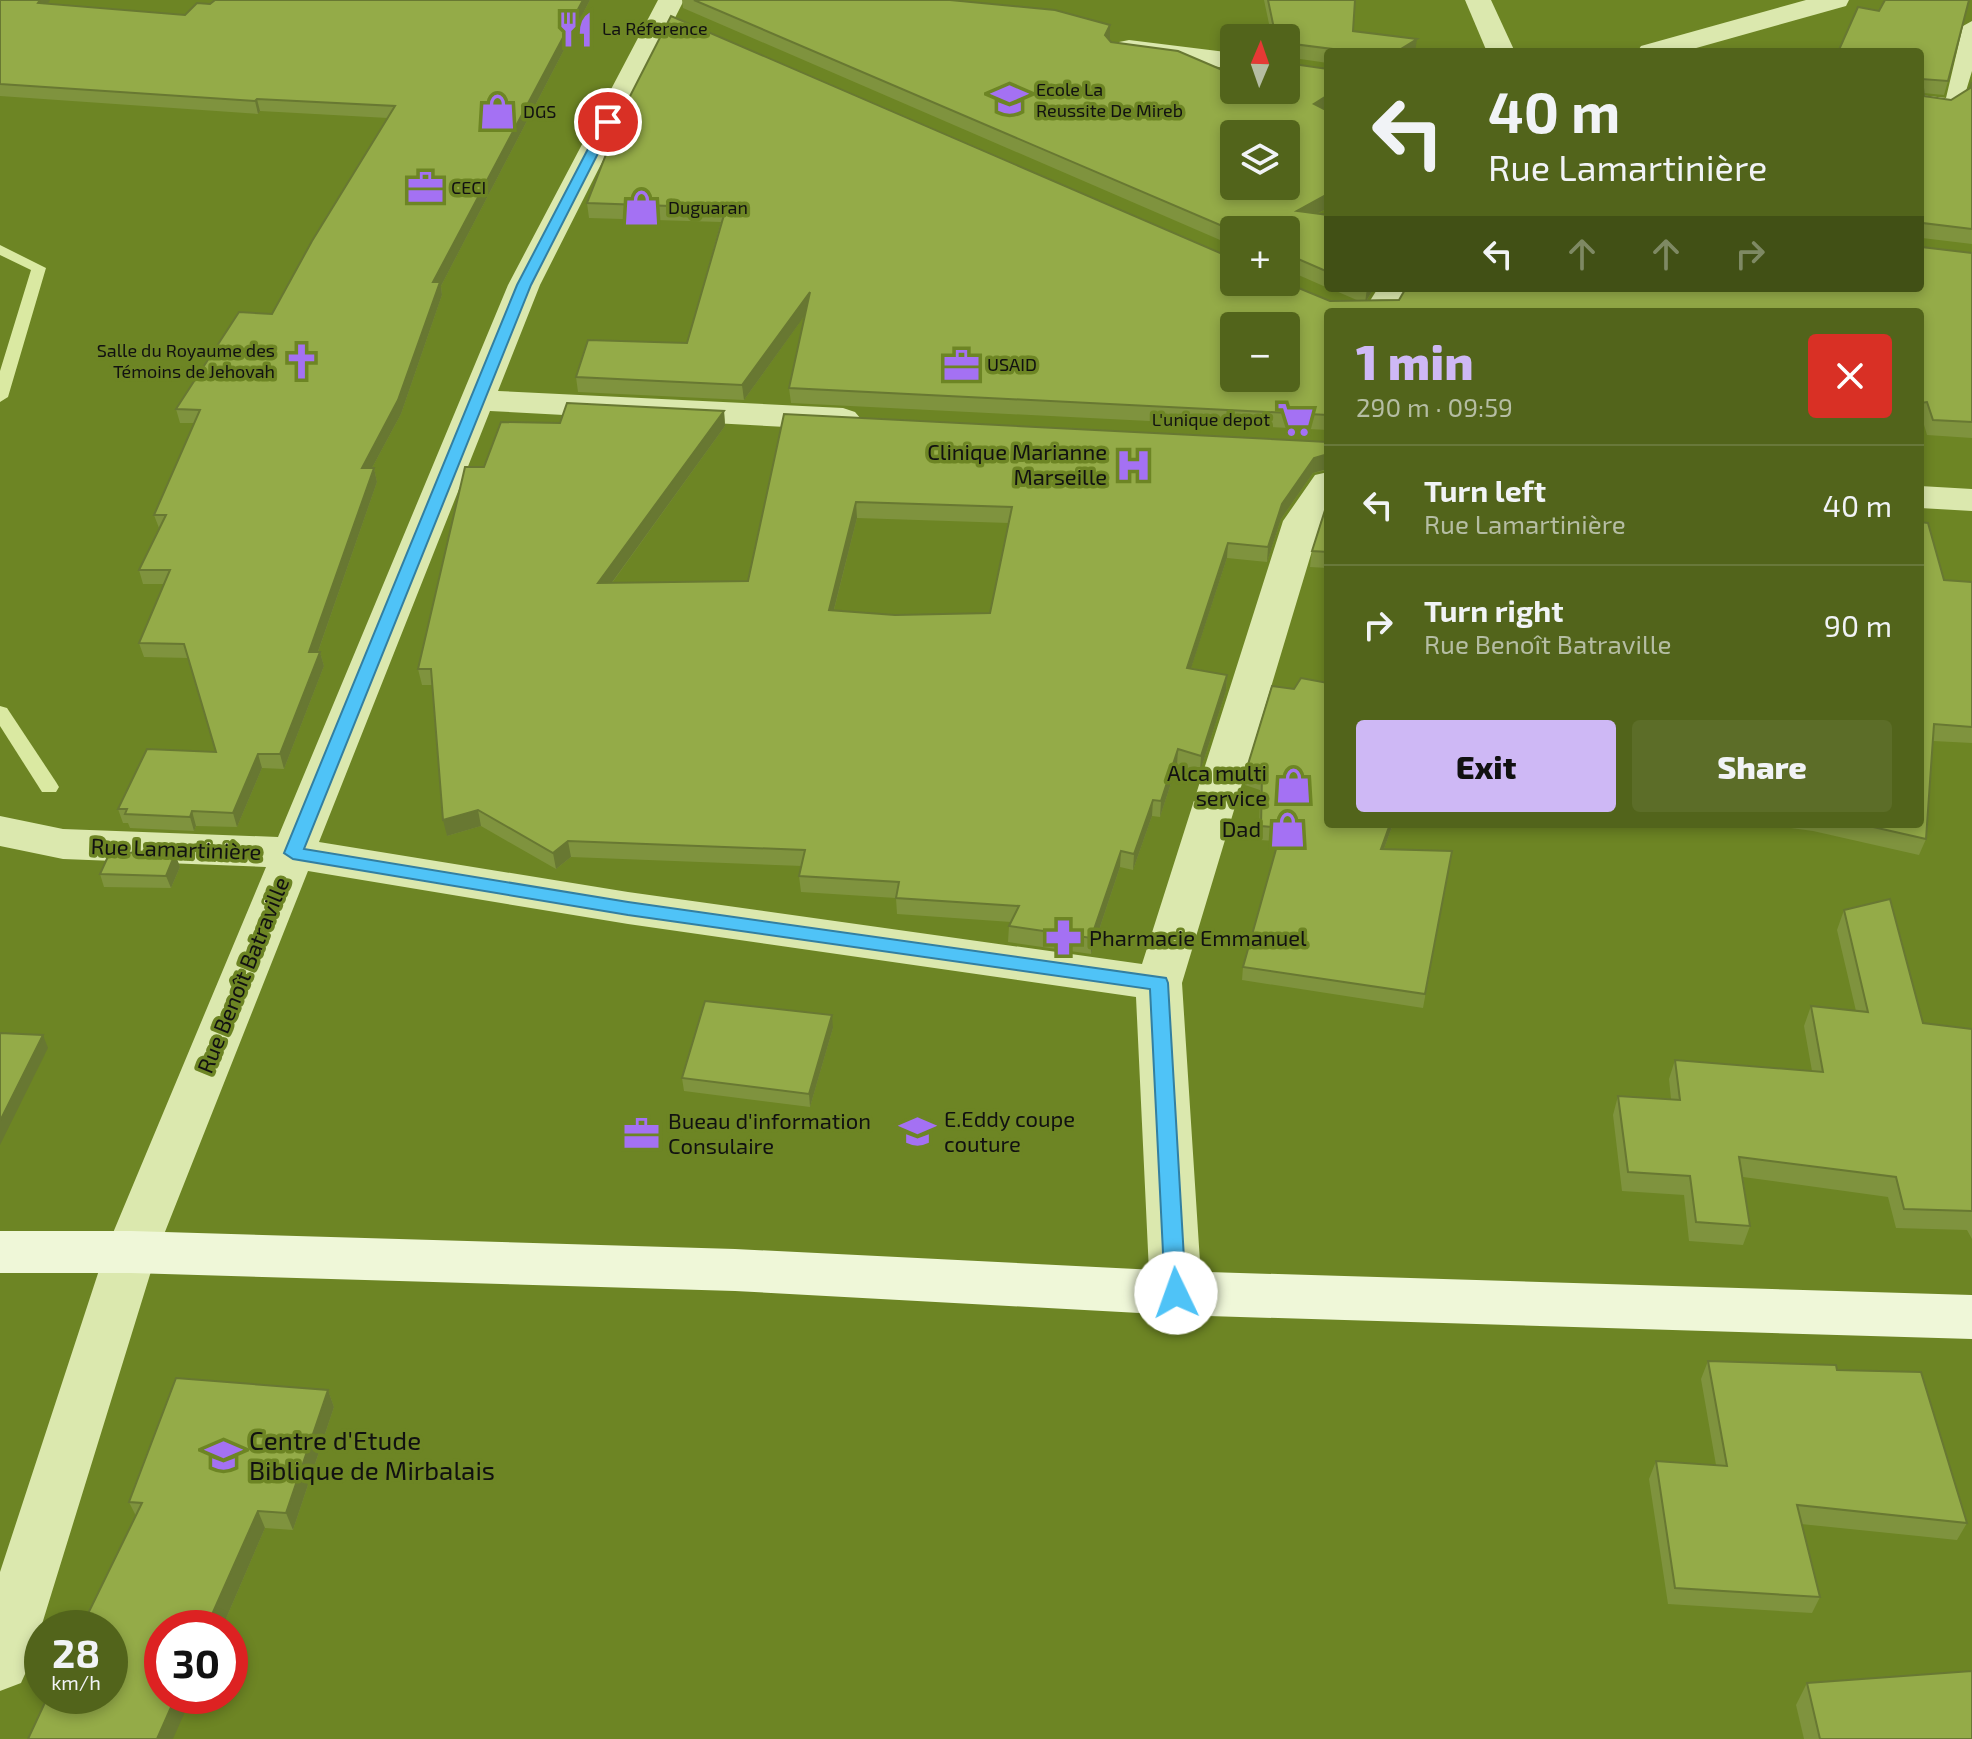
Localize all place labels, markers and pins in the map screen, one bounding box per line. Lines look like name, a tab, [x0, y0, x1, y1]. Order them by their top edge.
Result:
restaurant icon: La Réference	[557, 10, 595, 48]
place label: La Réference	[602, 17, 708, 39]
place label: Ecole La Reussite De Mireb	[1036, 78, 1183, 121]
school or university icon: Ecole La Reussite De Mireb	[991, 81, 1029, 119]
pin	[574, 88, 642, 156]
shop icon: DGS	[478, 93, 516, 131]
place label: DGS	[523, 100, 556, 122]
office icon: CECI	[406, 169, 444, 207]
place label: CECI	[451, 176, 486, 198]
shop icon: Duguaran	[623, 189, 661, 227]
place label: Duguaran	[668, 196, 748, 218]
place label: Salle du Royaume des Témoins de Jehovah	[97, 339, 275, 382]
church icon: Salle du Royaume des Témoins de Jehovah	[282, 342, 320, 380]
office icon: USAID	[942, 346, 980, 384]
place label: USAID	[987, 353, 1037, 375]
supermarket icon: L'unique depot	[1277, 401, 1315, 439]
place label: L'unique depot	[1152, 408, 1270, 430]
place label: Clinique Marianne Marseille	[927, 438, 1107, 489]
hospital icon: Clinique Marianne Marseille	[1114, 446, 1152, 484]
place label: Alca multi service	[1167, 759, 1267, 810]
shop icon: Alca multi service	[1274, 767, 1312, 805]
shop icon: Dad	[1268, 810, 1306, 848]
place label: Dad	[1222, 815, 1261, 841]
pharmacy icon: Pharmacie Emmanuel	[1044, 919, 1082, 957]
place label: Pharmacie Emmanuel	[1089, 924, 1307, 950]
place label: E.Eddy coupe couture	[944, 1105, 1075, 1156]
place label: Bueau d'information Consulaire	[668, 1107, 871, 1158]
school or university icon: E.Eddy coupe couture	[899, 1113, 937, 1151]
office icon: Bueau d'information Consulaire	[623, 1115, 661, 1153]
place label: Centre d'Etude Biblique de Mirbalais	[249, 1424, 495, 1485]
school or university icon: Centre d'Etude Biblique de Mirbalais	[204, 1437, 242, 1475]

